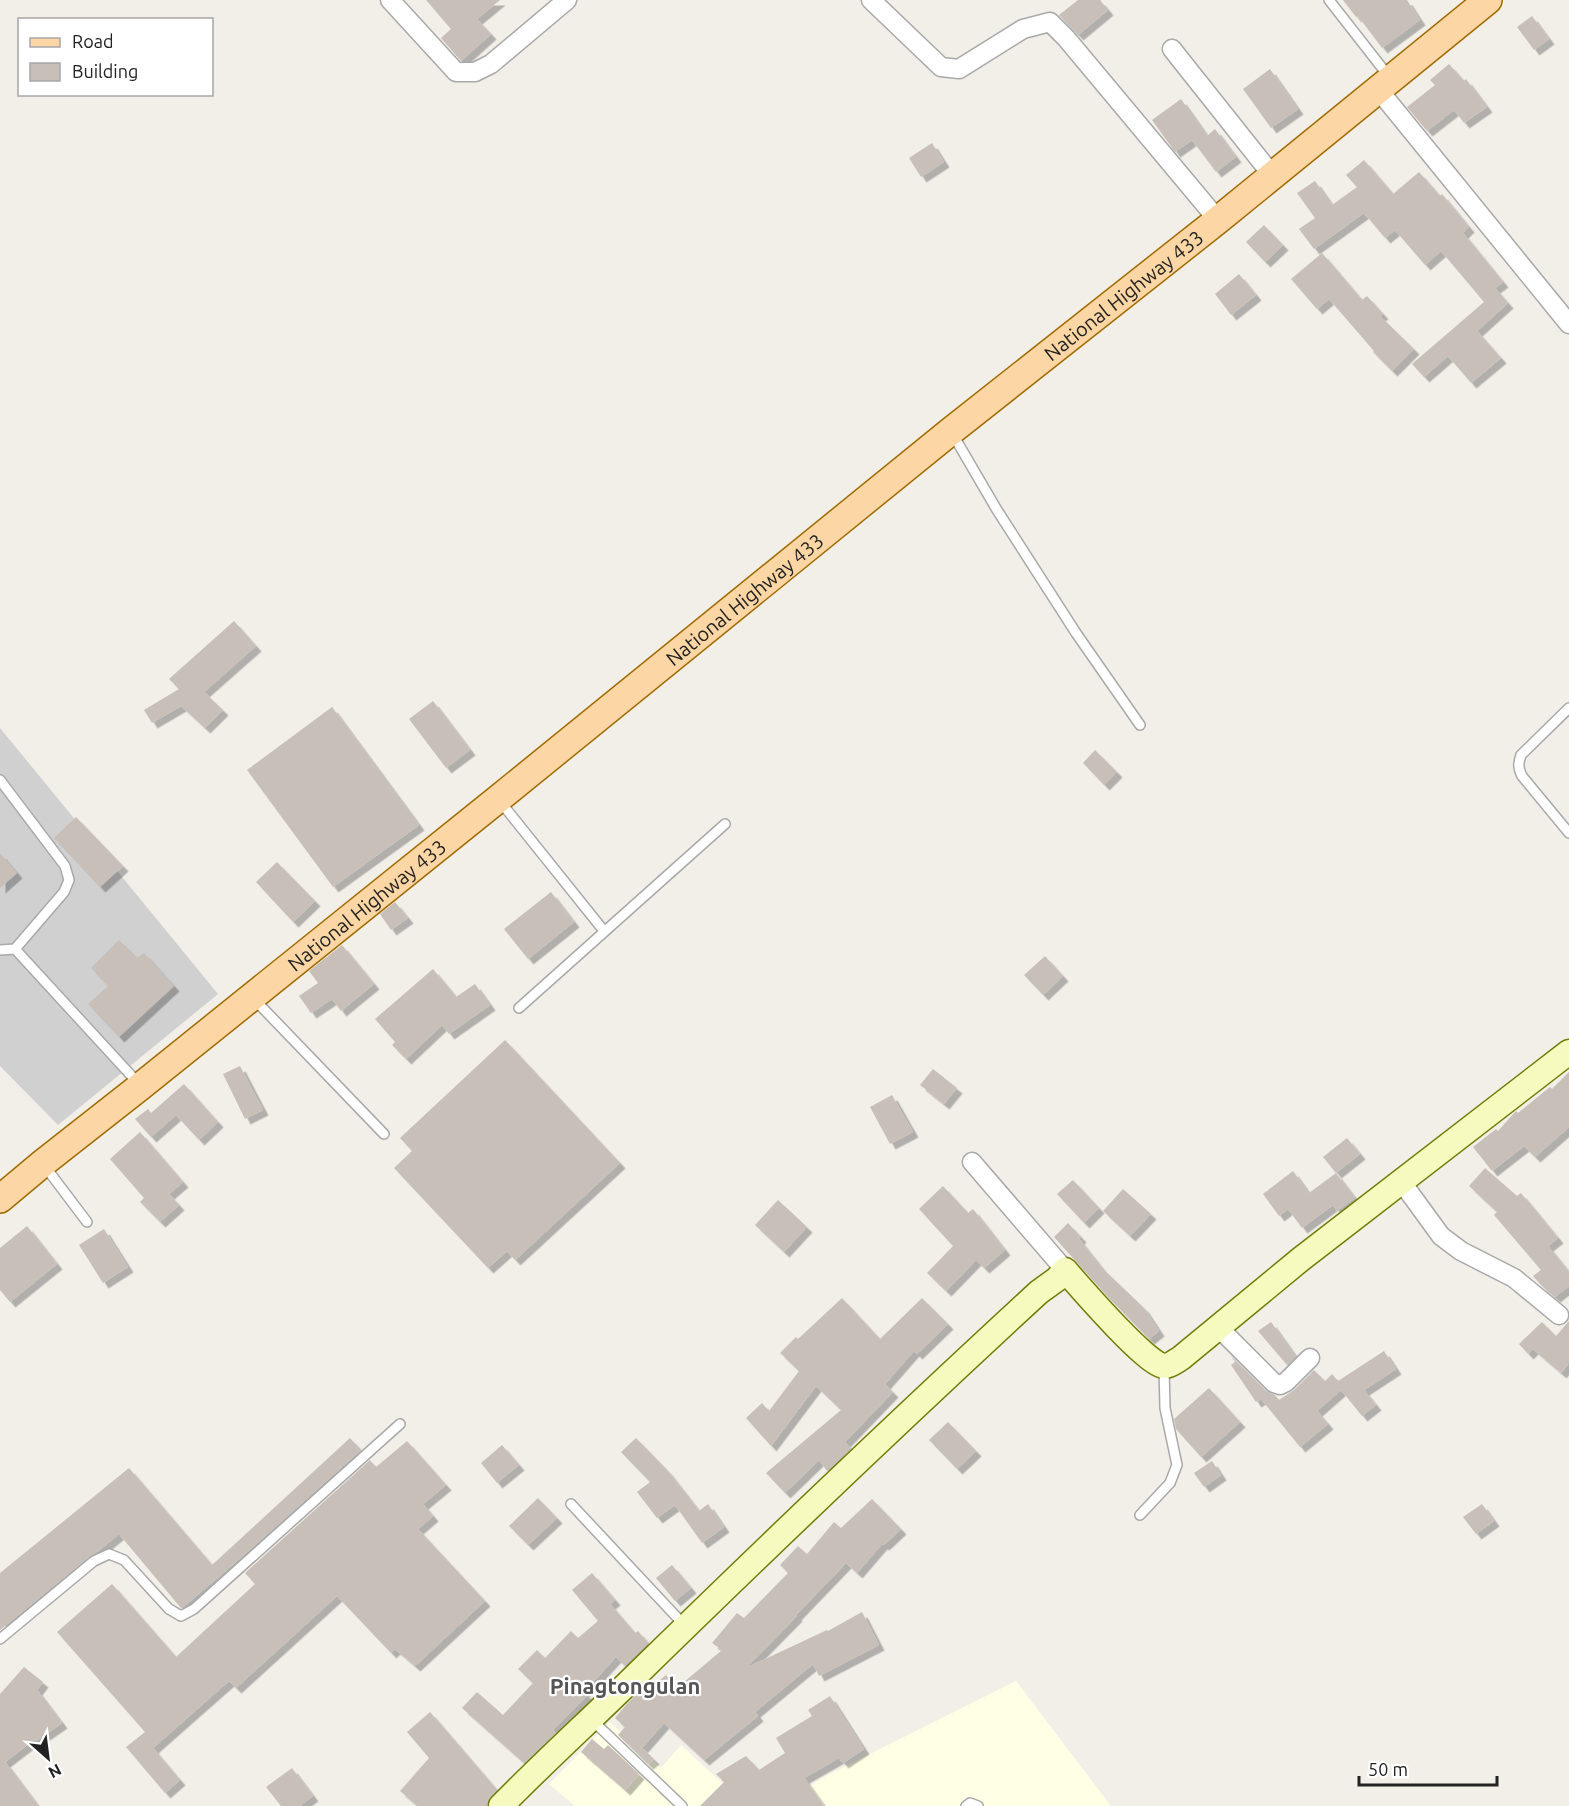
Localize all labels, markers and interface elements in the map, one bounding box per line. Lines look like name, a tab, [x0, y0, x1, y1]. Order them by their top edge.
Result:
legend	[18, 18, 213, 96]
text: Road	[72, 31, 114, 51]
text: Building	[72, 61, 138, 81]
street label: National Highway 433	[1039, 225, 1207, 365]
street label: National Highway 433	[661, 528, 828, 670]
street label: National Highway 433	[283, 834, 450, 975]
district label: Pinagtongulan	[550, 1673, 700, 1698]
north arrow	[18, 1728, 78, 1788]
scale bar	[1359, 1749, 1497, 1787]
text: 50 m	[1368, 1759, 1408, 1779]
text: N	[46, 1760, 65, 1782]

